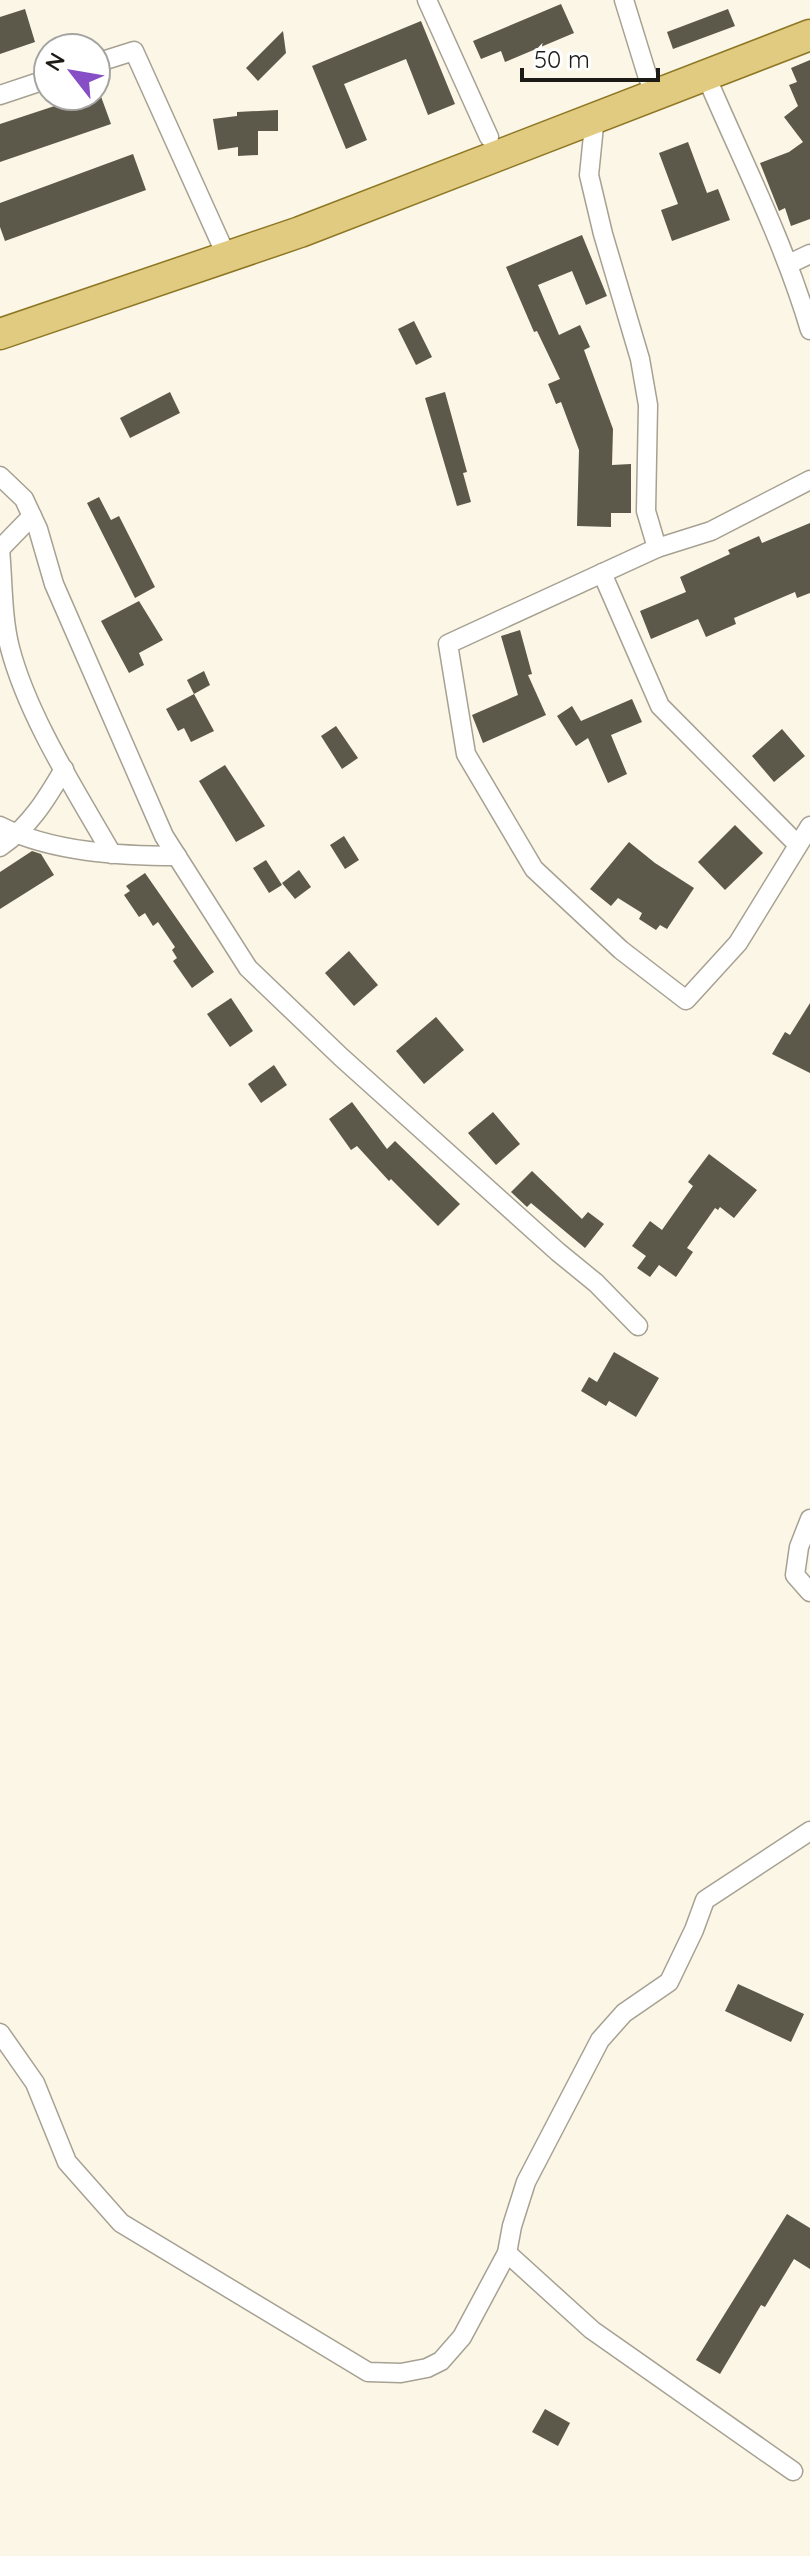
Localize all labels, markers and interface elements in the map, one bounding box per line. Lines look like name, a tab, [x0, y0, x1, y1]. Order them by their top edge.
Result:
north arrow	[32, 32, 112, 112]
scale bar	[522, 32, 658, 82]
text: 50 m	[534, 44, 590, 74]
text: N	[39, 48, 71, 76]

